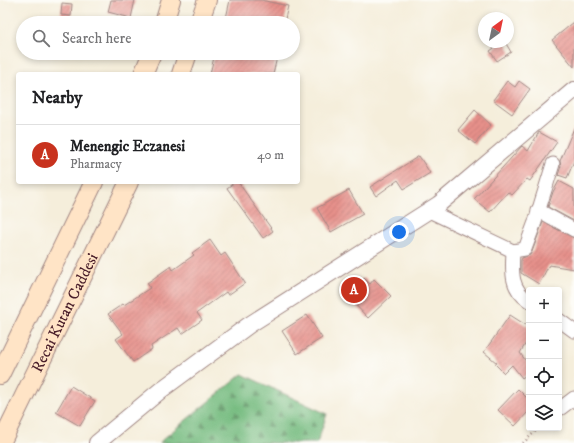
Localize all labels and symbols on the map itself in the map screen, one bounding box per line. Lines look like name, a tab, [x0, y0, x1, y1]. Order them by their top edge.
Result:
north arrow	[478, 12, 514, 48]
your location	[389, 222, 409, 242]
street label: Recai Kutan Caddesi	[27, 250, 103, 376]
pin: A	[341, 275, 367, 305]

